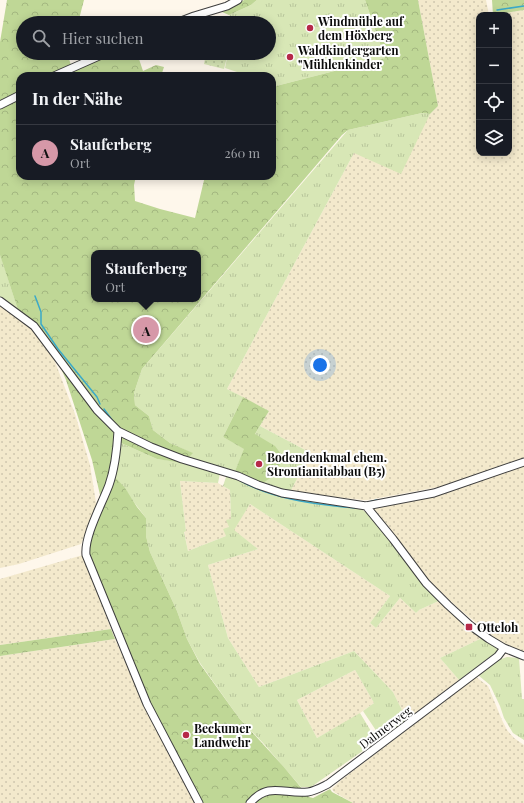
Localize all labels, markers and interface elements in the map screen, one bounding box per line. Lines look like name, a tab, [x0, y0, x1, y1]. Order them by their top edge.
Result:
map controls	[476, 12, 512, 156]
button: +	[476, 12, 512, 48]
place label: Windmühle auf dem Höxberg	[317, 13, 405, 43]
search box	[16, 16, 276, 60]
marker: Windmühle auf dem Höxberg	[305, 23, 315, 33]
icon: search	[30, 27, 52, 49]
text: Hier suchen	[62, 28, 144, 48]
place label: Waldkindergarten "Mühlenkinder	[297, 42, 399, 72]
button: −	[476, 48, 512, 84]
marker: Waldkindergarten "Mühlenkinder	[285, 52, 295, 62]
button: locate	[476, 84, 512, 120]
text: In der Nähe	[32, 87, 123, 109]
button: layers	[476, 120, 512, 156]
text: Stauferberg	[70, 134, 152, 154]
text: A	[41, 144, 49, 161]
text: 260 m	[224, 144, 260, 161]
text: Ort	[70, 154, 90, 171]
popup	[91, 250, 201, 302]
text: Stauferberg	[105, 258, 187, 278]
text: Ort	[105, 278, 125, 295]
pin: A	[133, 315, 159, 345]
your location	[310, 355, 330, 375]
place label: Bodendenkmal ehem. Strontianitabbau (B5)	[267, 449, 387, 479]
marker: Bodendenkmal ehem. Strontianitabbau (B5)	[254, 459, 264, 469]
place label: Otteloh	[477, 619, 519, 635]
marker: Otteloh	[464, 622, 474, 632]
street label: Dalmerweg	[356, 702, 415, 752]
place label: Beckumer Landwehr	[194, 720, 251, 750]
marker: Beckumer Landwehr	[181, 730, 191, 740]

